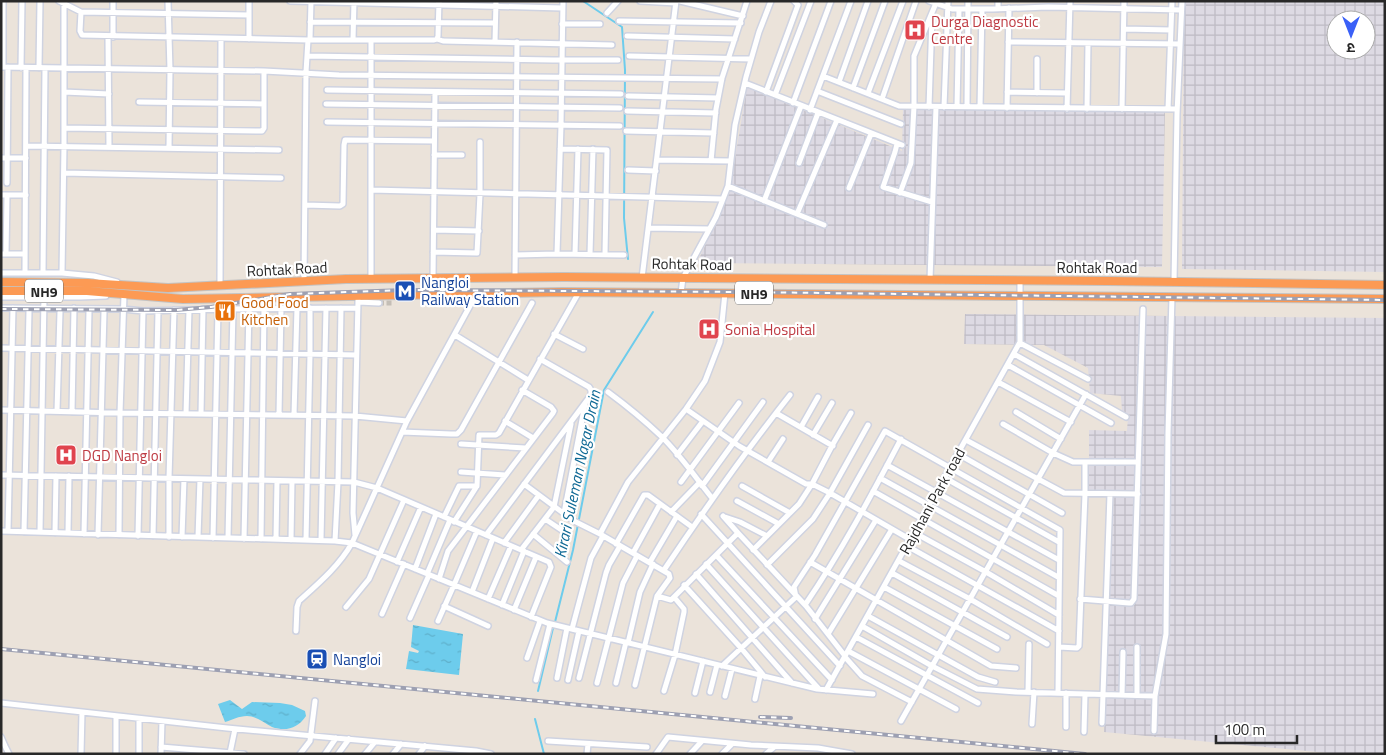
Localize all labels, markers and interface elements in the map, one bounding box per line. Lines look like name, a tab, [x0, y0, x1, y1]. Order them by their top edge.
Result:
place label: Durga Diagnostic Centre	[931, 10, 1038, 50]
north arrow	[1326, 10, 1376, 60]
hospital icon: Durga Diagnostic Centre	[903, 18, 927, 42]
text: उ	[1346, 38, 1355, 59]
street label: Rohtak Road	[651, 252, 733, 276]
street label: Rohtak Road	[246, 255, 328, 283]
street label: Rohtak Road	[1057, 256, 1137, 279]
place label: Nangloi Railway Station	[421, 271, 519, 311]
metro station icon: Nangloi Railway Station	[393, 279, 417, 303]
road number: NH9	[25, 280, 63, 302]
road number: NH9	[735, 282, 773, 304]
place label: Good Food Kitchen	[241, 291, 309, 331]
restaurant icon: Good Food Kitchen	[213, 299, 237, 323]
hospital icon: Sonia Hospital	[697, 317, 721, 341]
place label: Sonia Hospital	[725, 318, 816, 341]
water label: Kirari Suleman Nagar Drain	[547, 387, 607, 560]
hospital icon: DGD Nangloi	[54, 443, 78, 467]
place label: DGD Nangloi	[82, 444, 162, 467]
street label: Rajdhani Park road	[893, 444, 971, 558]
station icon: Nangloi	[305, 647, 329, 671]
place label: Nangloi	[333, 648, 381, 671]
scale bar	[1216, 712, 1297, 744]
text: 100 m	[1224, 718, 1265, 741]

